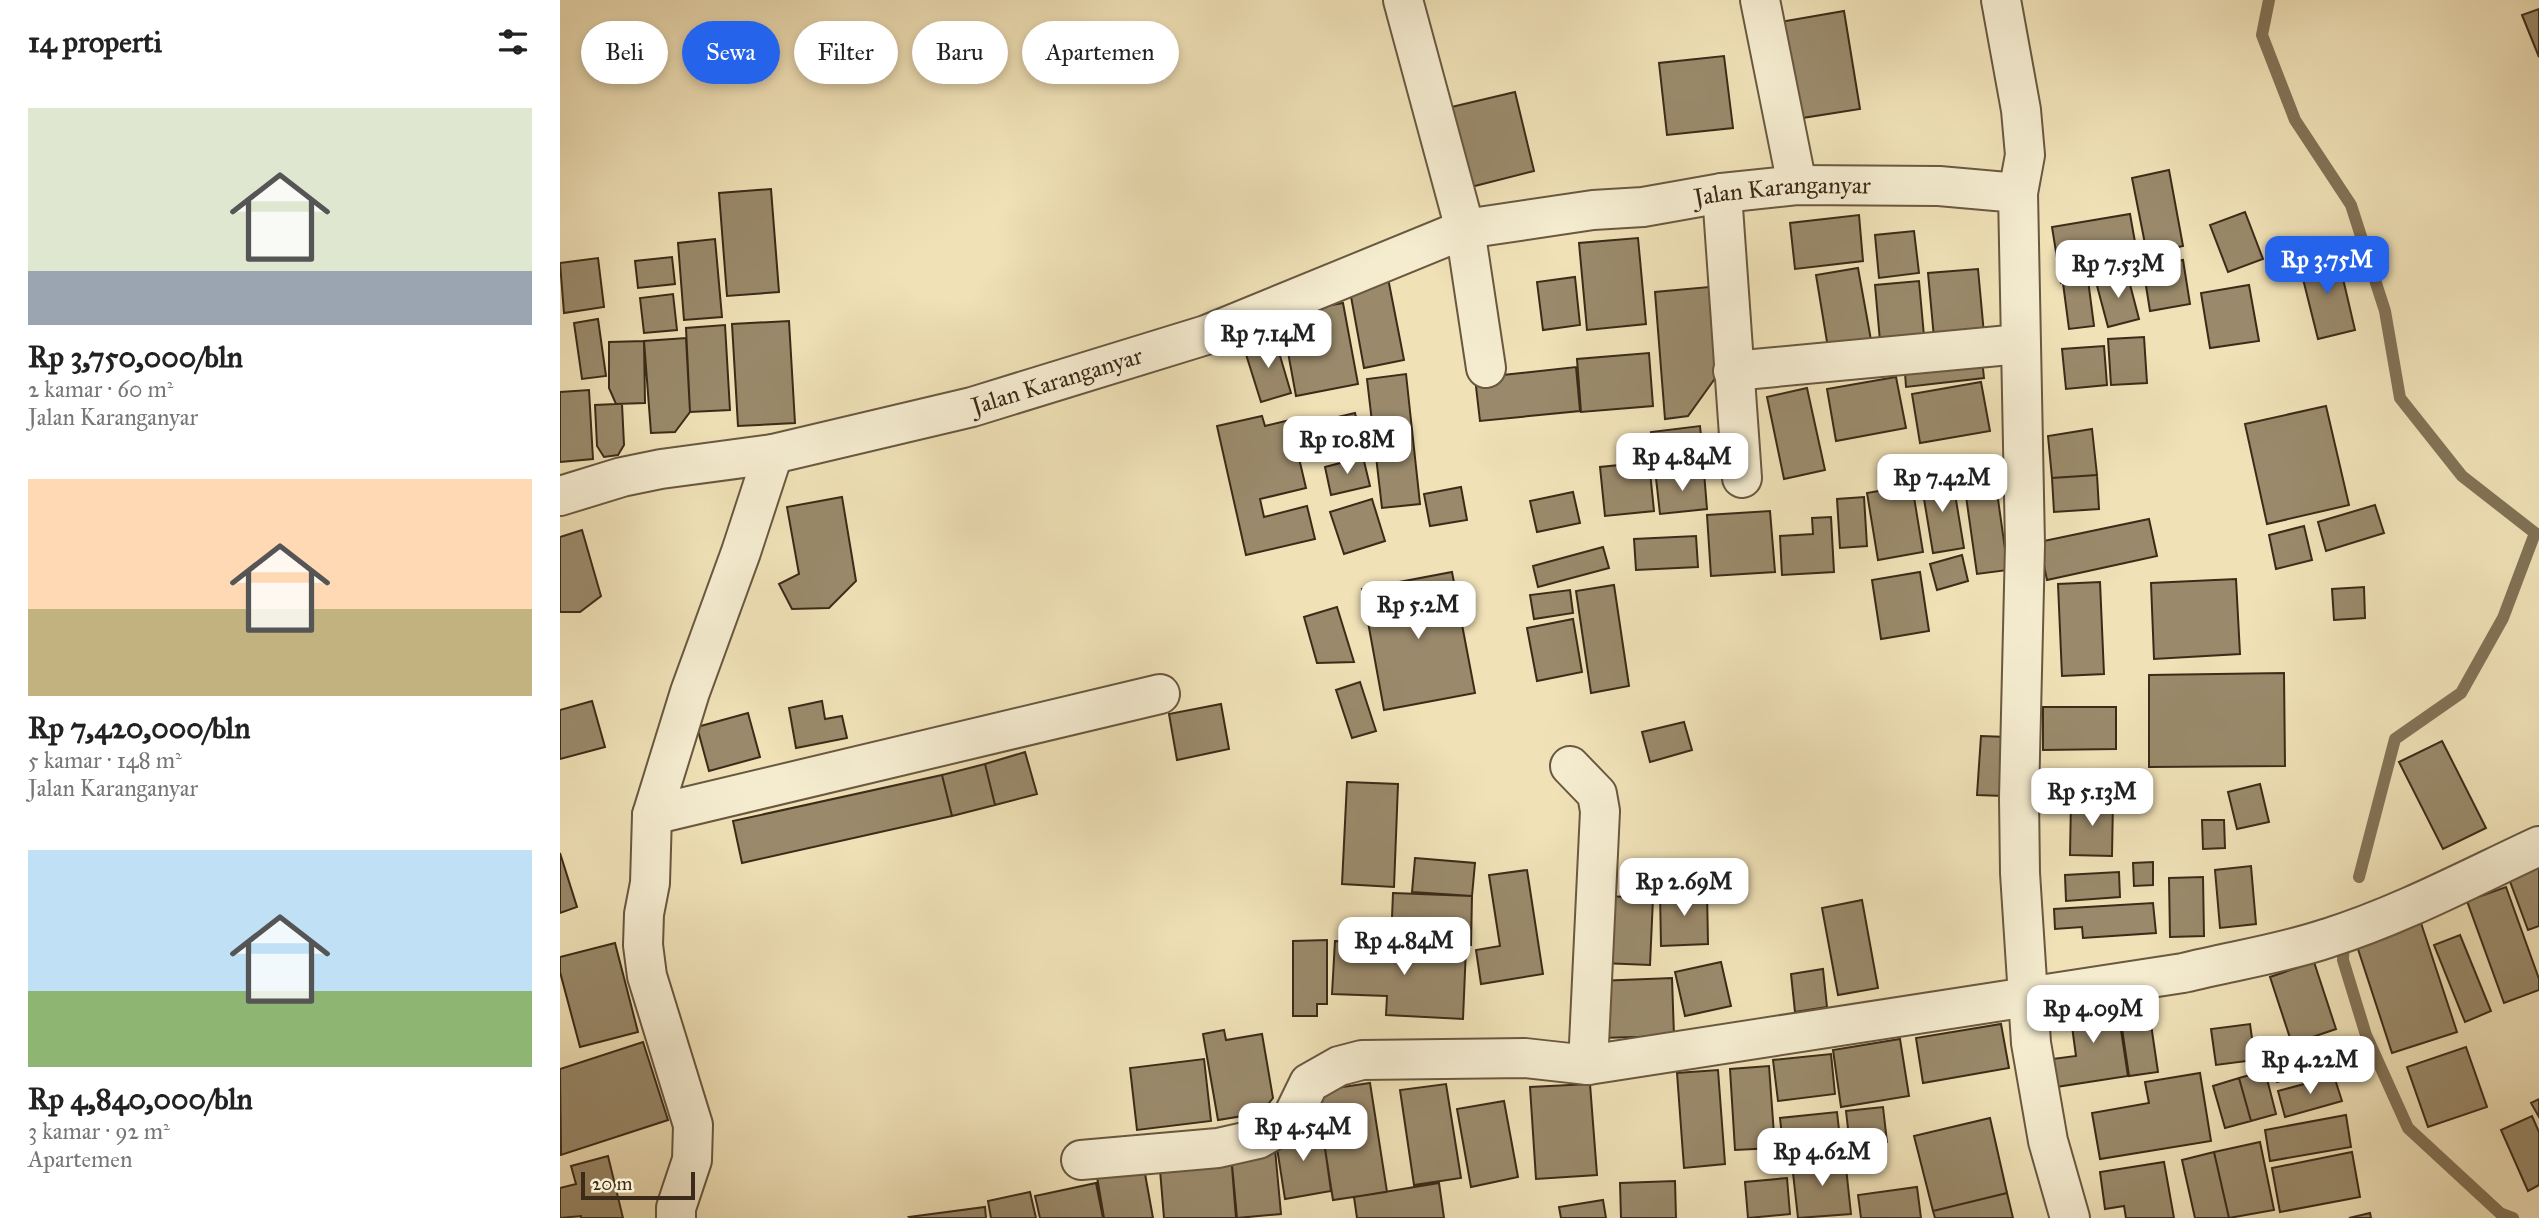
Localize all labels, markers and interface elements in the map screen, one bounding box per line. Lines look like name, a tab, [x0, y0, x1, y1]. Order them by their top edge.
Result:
chip: Beli	[581, 21, 668, 84]
chip: Sewa	[682, 21, 780, 84]
chip: Filter	[794, 21, 898, 84]
chip: Baru	[912, 21, 1008, 84]
chip: Apartemen	[1022, 21, 1179, 84]
icon: filters	[494, 23, 532, 61]
text: 14 properti	[28, 24, 162, 60]
icon: home	[217, 154, 343, 280]
street label: Jalan Karanganyar	[1689, 170, 1871, 213]
pin: Rp 3.75M	[2255, 236, 2399, 296]
pin: Rp 7.53M	[2046, 240, 2190, 300]
text: Rp 3.75M	[2281, 245, 2373, 273]
text: Rp 7.53M	[2072, 249, 2164, 277]
pin: Rp 7.14M	[1196, 310, 1340, 370]
text: Rp 7.14M	[1220, 319, 1316, 347]
text: Rp 3,750,000/bln	[28, 339, 243, 375]
street label: Jalan Karanganyar	[965, 340, 1146, 422]
text: 2 kamar · 60 m²	[28, 375, 173, 403]
text: Jalan Karanganyar	[28, 403, 198, 431]
pin: Rp 10.8M	[1275, 416, 1419, 476]
text: Rp 10.8M	[1299, 425, 1395, 453]
pin: Rp 4.84M	[1610, 434, 1754, 493]
text: Rp 4.84M	[1632, 442, 1732, 470]
pin: Rp 7.42M	[1870, 454, 2014, 514]
text: Rp 7.42M	[1893, 463, 1991, 491]
icon: home	[217, 525, 343, 651]
pin: Rp 5.2M	[1353, 582, 1483, 641]
text: Rp 5.2M	[1377, 590, 1459, 618]
text: Rp 7,420,000/bln	[28, 710, 250, 746]
text: 5 kamar · 148 m²	[28, 746, 182, 774]
pin: Rp 5.13M	[2020, 768, 2164, 828]
text: Jalan Karanganyar	[28, 774, 198, 802]
text: Rp 5.13M	[2047, 777, 2137, 805]
pin: Rp 2.69M	[1612, 858, 1756, 918]
text: Rp 2.69M	[1635, 867, 1733, 895]
icon: home	[217, 896, 343, 1022]
pin: Rp 4.84M	[1332, 918, 1476, 977]
text: Rp 4.84M	[1354, 926, 1454, 954]
pin: Rp 4.09M	[2021, 986, 2165, 1045]
text: Rp 4.09M	[2043, 994, 2143, 1022]
pin: Rp 4.22M	[2238, 1036, 2382, 1096]
text: Rp 4.22M	[2261, 1045, 2359, 1073]
text: Rp 4,840,000/bln	[28, 1081, 253, 1117]
pin: Rp 4.54M	[1231, 1104, 1375, 1163]
text: Rp 4.54M	[1254, 1112, 1352, 1140]
text: 3 kamar · 92 m²	[28, 1117, 170, 1145]
pin: Rp 4.62M	[1750, 1128, 1894, 1188]
text: Rp 4.62M	[1773, 1137, 1871, 1165]
text: Apartemen	[28, 1145, 132, 1173]
scale bar	[581, 1169, 695, 1201]
text: 20 m	[592, 1172, 633, 1195]

